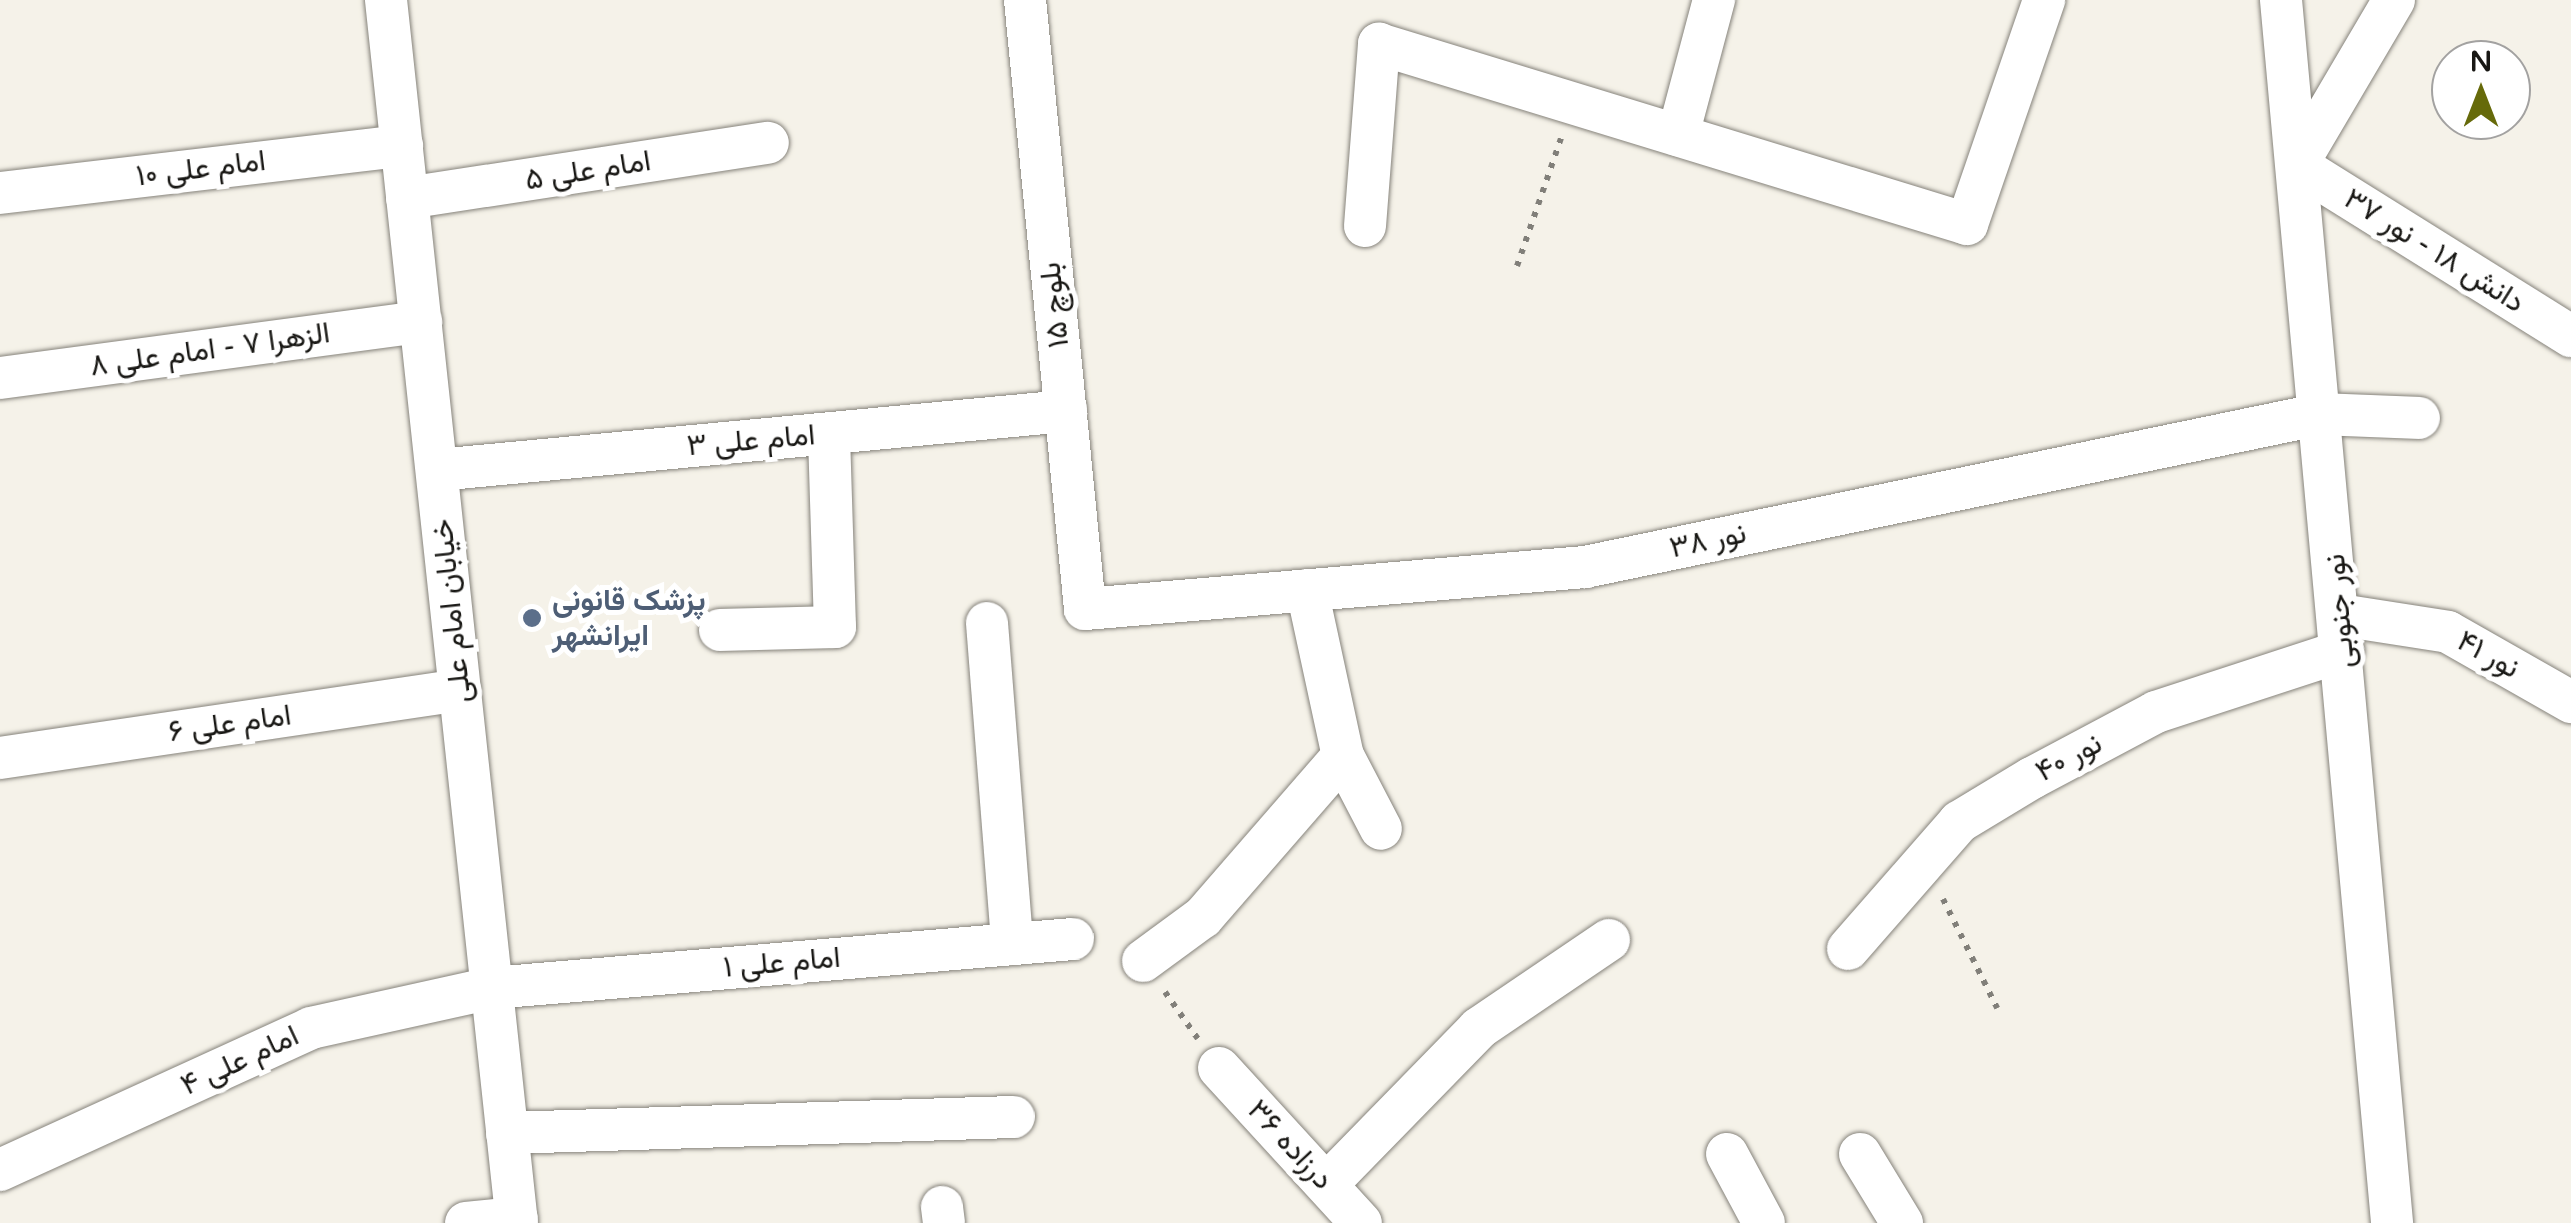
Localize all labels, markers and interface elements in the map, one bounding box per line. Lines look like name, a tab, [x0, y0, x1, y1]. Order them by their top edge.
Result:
north arrow	[2431, 40, 2531, 140]
text: N	[2470, 45, 2492, 79]
street label: امام علی ۱۰	[134, 143, 268, 195]
street label: امام علی ۵	[523, 143, 653, 199]
street label: دانش ۱۸ - نور ۳۷	[2337, 181, 2531, 321]
street label: بلوچ ۱۵	[1033, 260, 1077, 350]
street label: الزهرا ۷ - امام علی ۸	[88, 315, 332, 385]
street label: امام علی ۳	[685, 417, 817, 465]
street label: نور ۳۸	[1666, 515, 1750, 567]
street label: خیابان امام علی	[424, 517, 480, 705]
street label: نور جنوبی	[2317, 552, 2363, 670]
place label: پزشک قانونی ایرانشهر	[552, 583, 706, 654]
marker: پزشک قانونی ایرانشهر	[521, 607, 543, 629]
street label: نور ۴۱	[2451, 623, 2525, 687]
street label: امام علی ۶	[166, 698, 294, 750]
street label: نور ۴۰	[2030, 726, 2108, 790]
street label: امام علی ۱	[722, 940, 842, 986]
street label: امام علی ۴	[175, 1018, 305, 1104]
street label: درزاده ۳۶	[1239, 1093, 1341, 1197]

